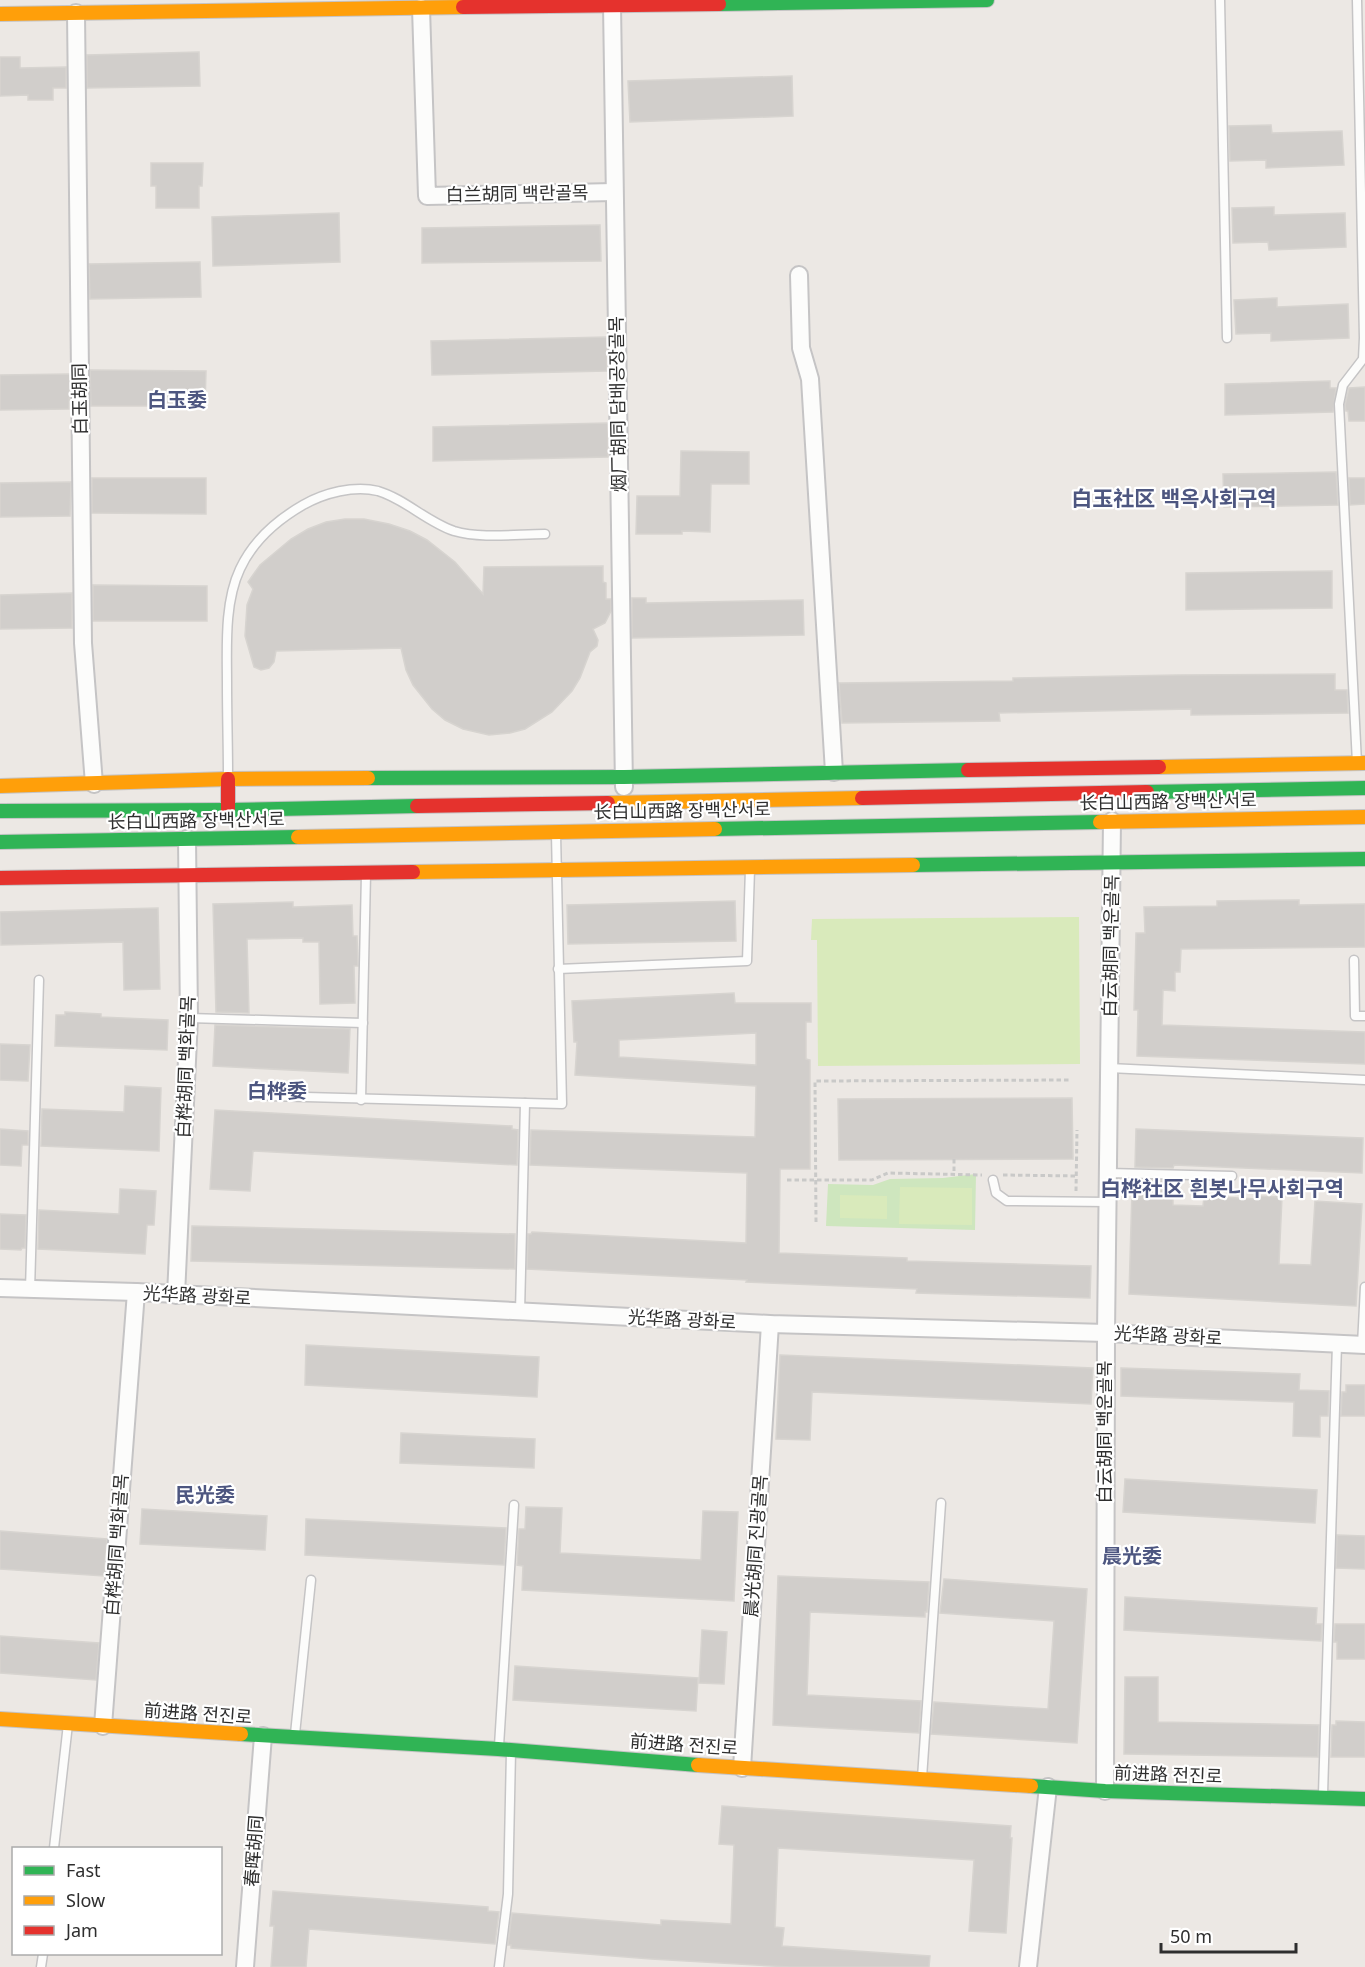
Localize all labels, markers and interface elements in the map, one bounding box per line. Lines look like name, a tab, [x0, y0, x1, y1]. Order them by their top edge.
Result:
street label: 白兰胡同 백란골목	[445, 180, 589, 206]
street label: 烟厂胡同 담배공장골목	[603, 316, 631, 492]
street label: 白玉胡同	[66, 363, 92, 435]
district label: 白玉委	[147, 386, 207, 413]
district label: 白玉社区 백옥사회구역	[1071, 484, 1277, 512]
street label: 长白山西路 장백산서로	[1079, 787, 1257, 815]
street label: 长白山西路 장백산서로	[593, 796, 771, 824]
street label: 长白山西路 장백산서로	[107, 806, 285, 834]
street label: 白云胡同 백운골목	[1097, 874, 1123, 1018]
street label: 白桦胡同 백화골목	[171, 995, 199, 1139]
district label: 白桦委	[247, 1077, 307, 1104]
district label: 白桦社区 흰봇나무사회구역	[1100, 1174, 1344, 1202]
street label: 光华路 광화로	[142, 1280, 252, 1310]
street label: 光华路 광화로	[627, 1304, 737, 1334]
street label: 光华路 광화로	[1113, 1320, 1223, 1350]
street label: 白云胡同 백운골목	[1092, 1361, 1116, 1503]
street label: 白桦胡同 백화골목	[99, 1473, 133, 1617]
street label: 晨光胡同 진광골목	[738, 1474, 772, 1618]
district label: 民光委	[175, 1481, 235, 1508]
district label: 晨光委	[1102, 1542, 1162, 1569]
street label: 前进路 전진로	[143, 1697, 253, 1729]
street label: 前进路 전진로	[629, 1728, 739, 1760]
street label: 前进路 전진로	[1113, 1760, 1223, 1788]
street label: 春晖胡同	[239, 1814, 267, 1888]
legend	[12, 1847, 222, 1955]
text: Fast	[66, 1858, 101, 1882]
text: Slow	[66, 1888, 105, 1912]
scale bar	[1161, 1916, 1296, 1954]
text: Jam	[64, 1918, 98, 1942]
text: 50 m	[1170, 1924, 1212, 1948]

